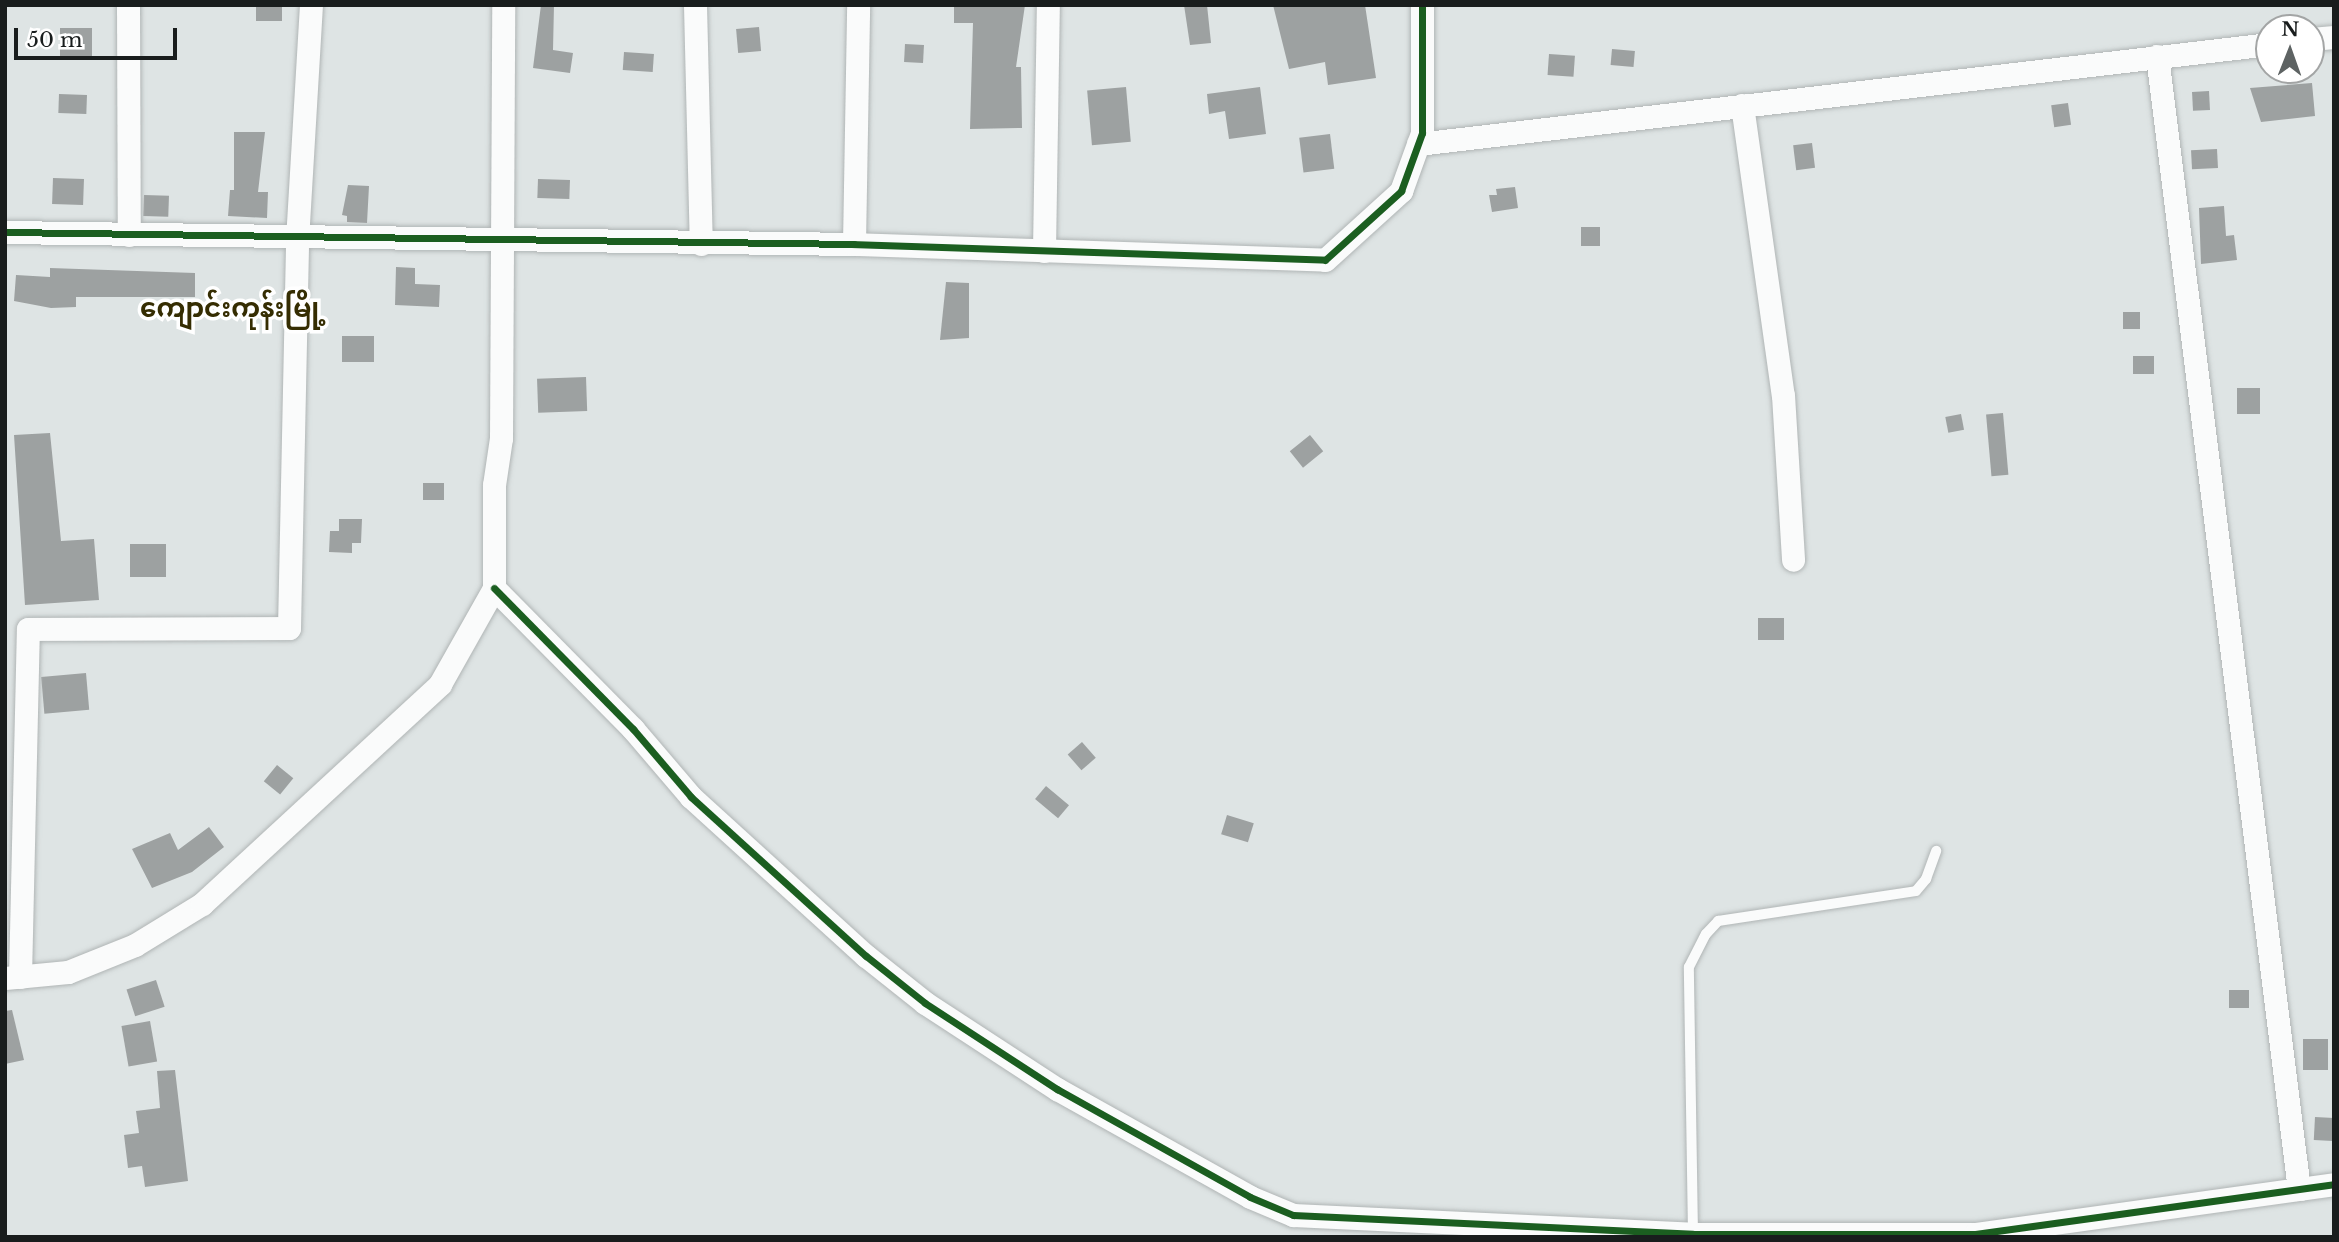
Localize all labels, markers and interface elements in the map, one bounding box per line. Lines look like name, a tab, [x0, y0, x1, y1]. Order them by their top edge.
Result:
scale bar	[18, 14, 180, 58]
north arrow	[2255, 14, 2325, 84]
text: N	[2281, 18, 2299, 41]
text: 50 m	[27, 27, 82, 53]
district label: ကျောင်းကုန်းမြို့	[140, 293, 326, 325]

